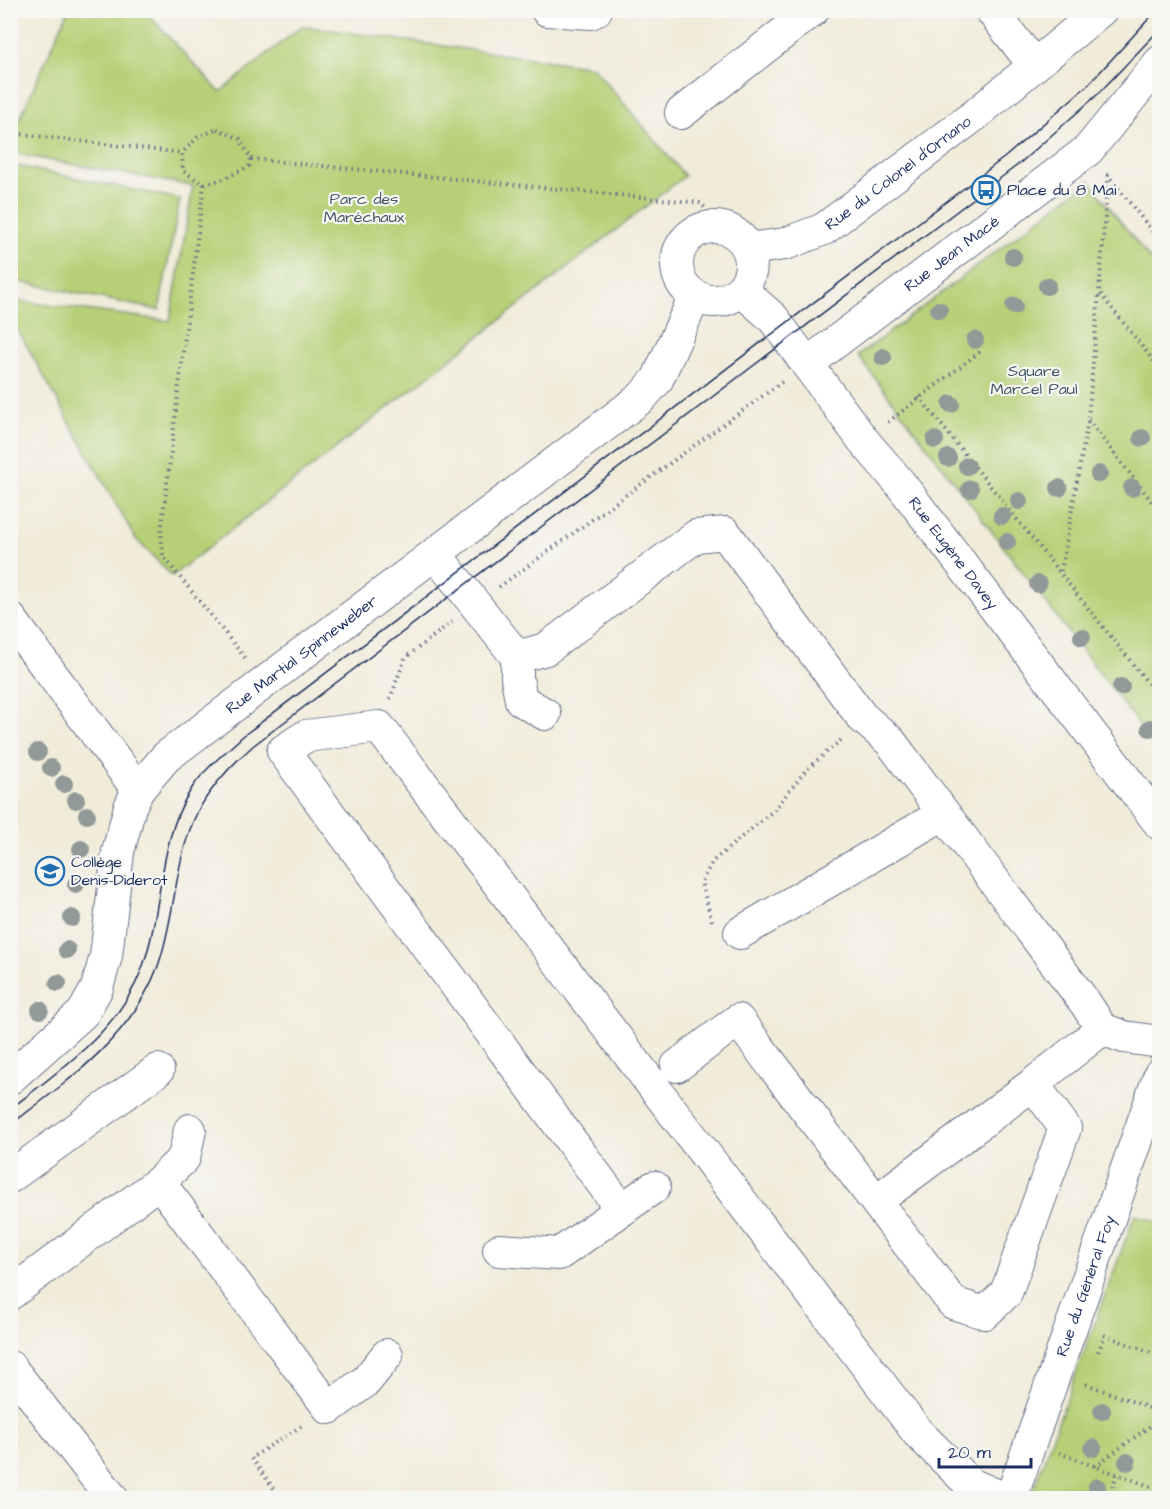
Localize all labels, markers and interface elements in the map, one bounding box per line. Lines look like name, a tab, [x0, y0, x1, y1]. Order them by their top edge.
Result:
street label: Rue du Colonel d'Ornano	[820, 111, 976, 236]
bus stop icon: Place du 8 Mai	[970, 174, 1002, 206]
place label: Place du 8 Mai	[1007, 179, 1117, 201]
park label: Parc des Maréchaux	[324, 188, 405, 228]
street label: Rue Jean Macé	[900, 210, 1004, 297]
park label: Square Marcel Paul	[991, 360, 1077, 400]
street label: Rue Eugène Davey	[903, 492, 1004, 615]
street label: Rue Martial Spinneweber	[221, 590, 382, 719]
place label: Collège Denis-Diderot	[71, 851, 168, 891]
school or university icon: Collège Denis-Diderot	[34, 855, 66, 887]
street label: Rue du Général Foy	[1051, 1212, 1122, 1359]
scale bar	[939, 1431, 1030, 1469]
text: 20 m	[948, 1440, 991, 1465]

